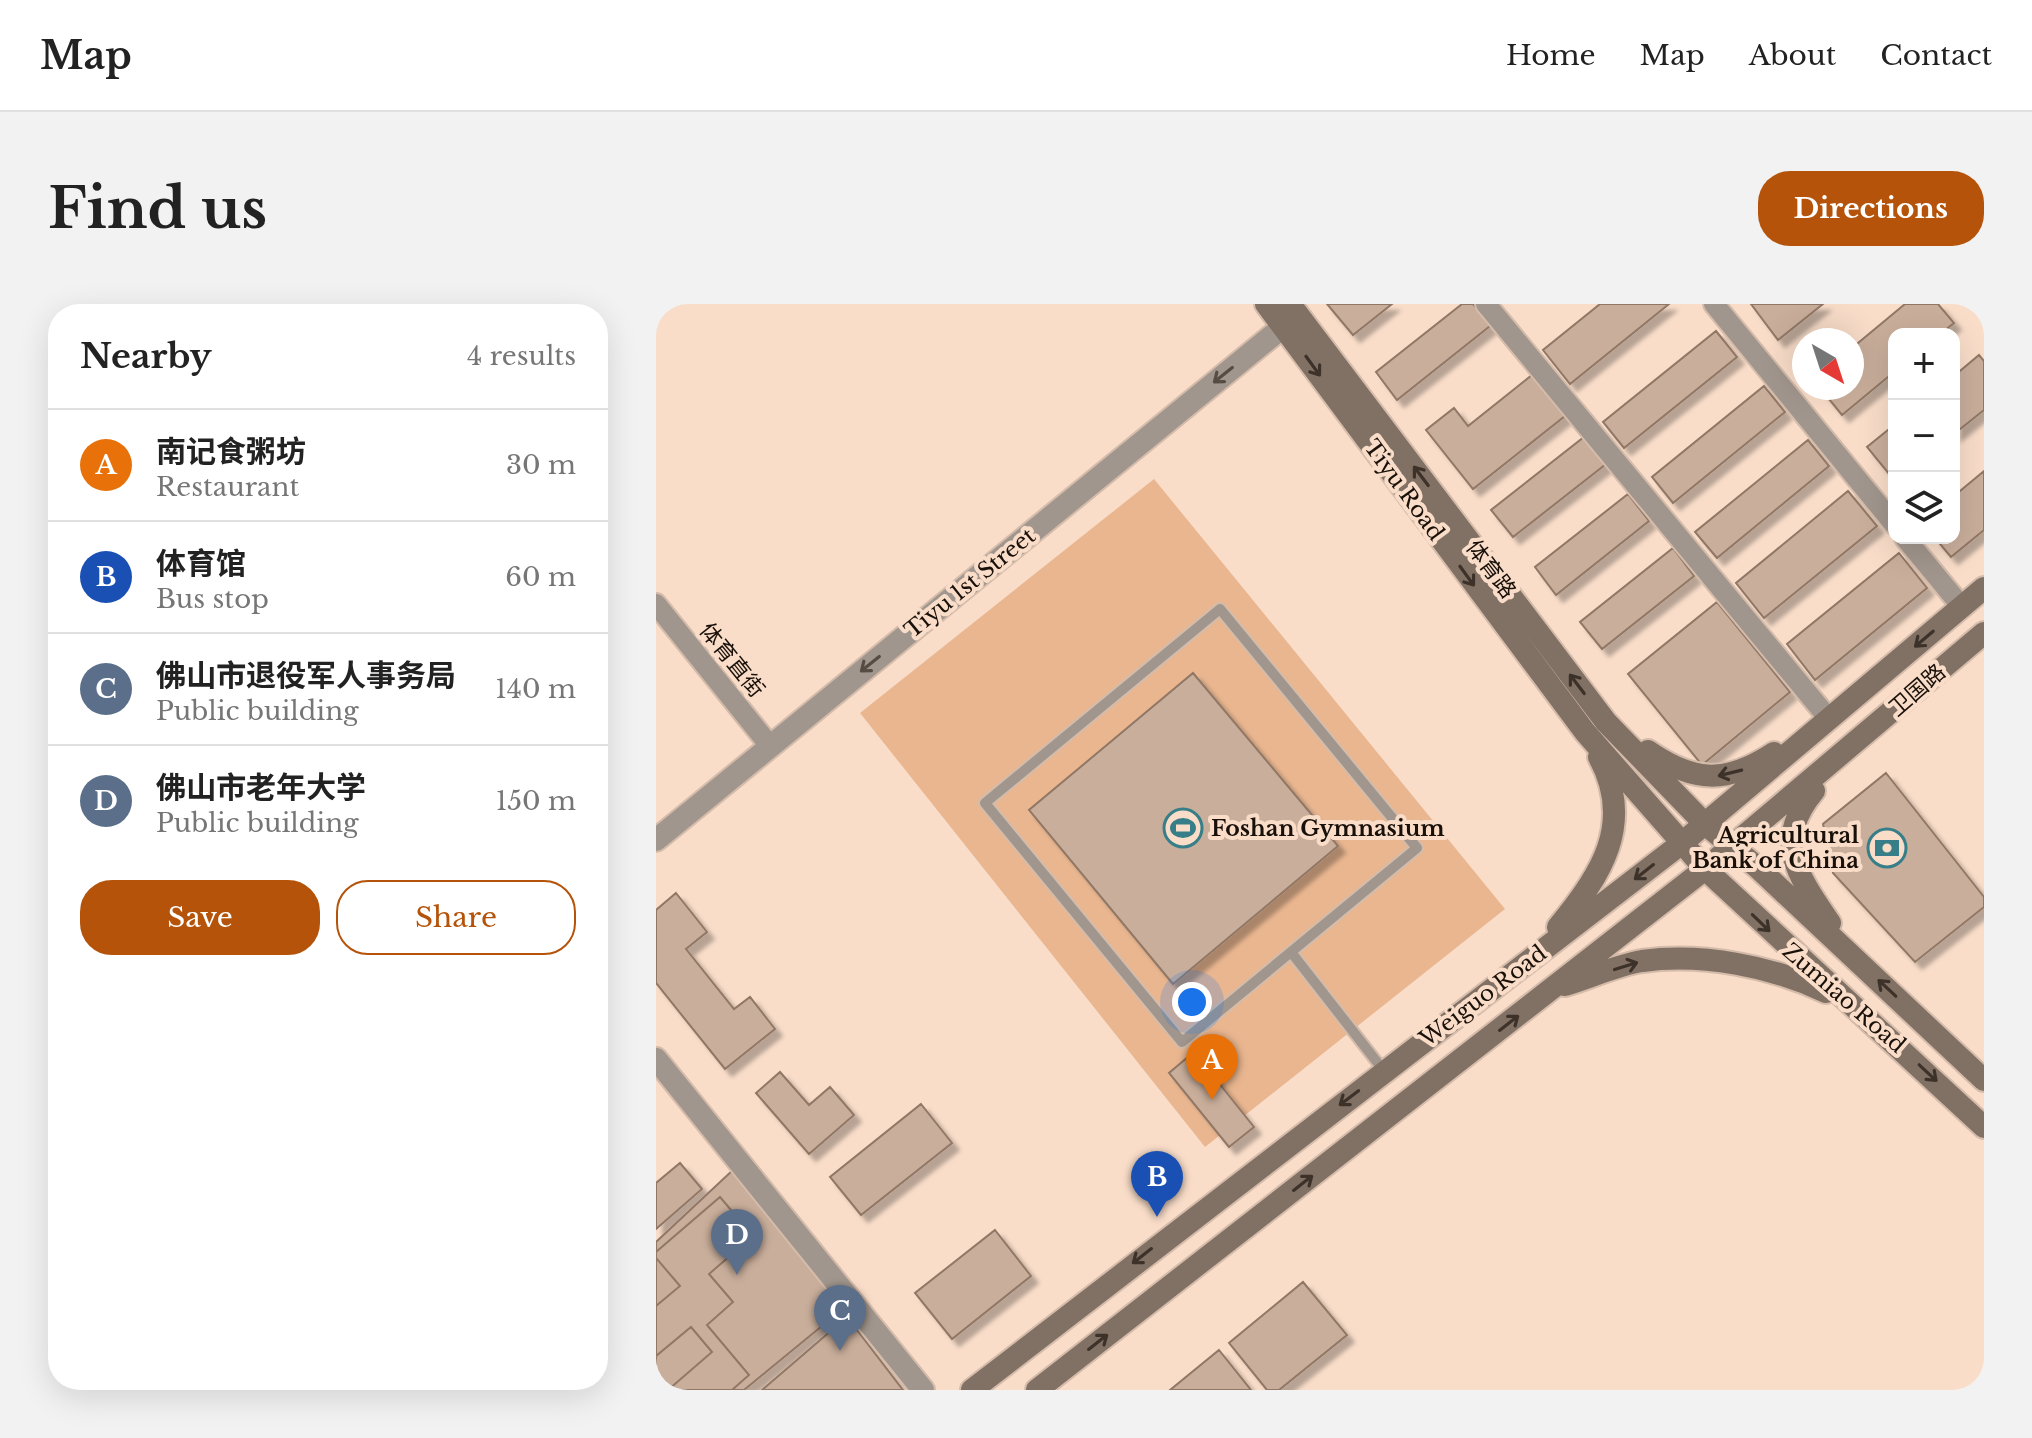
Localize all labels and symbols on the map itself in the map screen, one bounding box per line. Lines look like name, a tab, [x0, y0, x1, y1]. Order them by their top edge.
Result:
north arrow	[1792, 328, 1864, 400]
one-way arrow	[1304, 355, 1321, 376]
one-way arrow	[1213, 367, 1234, 384]
street label: Tiyu Road	[1358, 434, 1450, 546]
one-way arrow	[1412, 466, 1429, 487]
street label: Tiyu 1st Street	[899, 522, 1041, 644]
street label: 体育路	[1460, 535, 1522, 603]
one-way arrow	[1459, 564, 1475, 586]
street label: 体育直街	[694, 617, 770, 703]
one-way arrow	[1915, 630, 1935, 648]
one-way arrow	[860, 655, 881, 673]
street label: 卫国路	[1883, 658, 1951, 722]
one-way arrow	[1569, 674, 1586, 695]
one-way arrow	[1717, 766, 1743, 781]
sports icon: Foshan Gymnasium	[1162, 807, 1204, 849]
place label: Foshan Gymnasium	[1211, 815, 1445, 842]
place label: Agricultural Bank of China	[1692, 822, 1859, 874]
bank icon: Agricultural Bank of China	[1866, 827, 1908, 869]
one-way arrow	[1634, 864, 1655, 881]
one-way arrow	[1751, 913, 1770, 932]
street label: Zumiao Road	[1777, 937, 1911, 1059]
street label: Weiguo Road	[1414, 940, 1552, 1053]
one-way arrow	[1613, 958, 1639, 973]
one-way arrow	[1877, 979, 1897, 997]
your location	[1172, 982, 1212, 1022]
one-way arrow	[1498, 1014, 1519, 1032]
pin: A	[1186, 1034, 1238, 1100]
one-way arrow	[1917, 1063, 1937, 1081]
one-way arrow	[1338, 1090, 1360, 1107]
pin: B	[1131, 1151, 1183, 1217]
one-way arrow	[1292, 1174, 1314, 1191]
pin: D	[711, 1209, 763, 1275]
one-way arrow	[1132, 1248, 1153, 1265]
pin: C	[814, 1285, 866, 1351]
one-way arrow	[1087, 1334, 1108, 1351]

